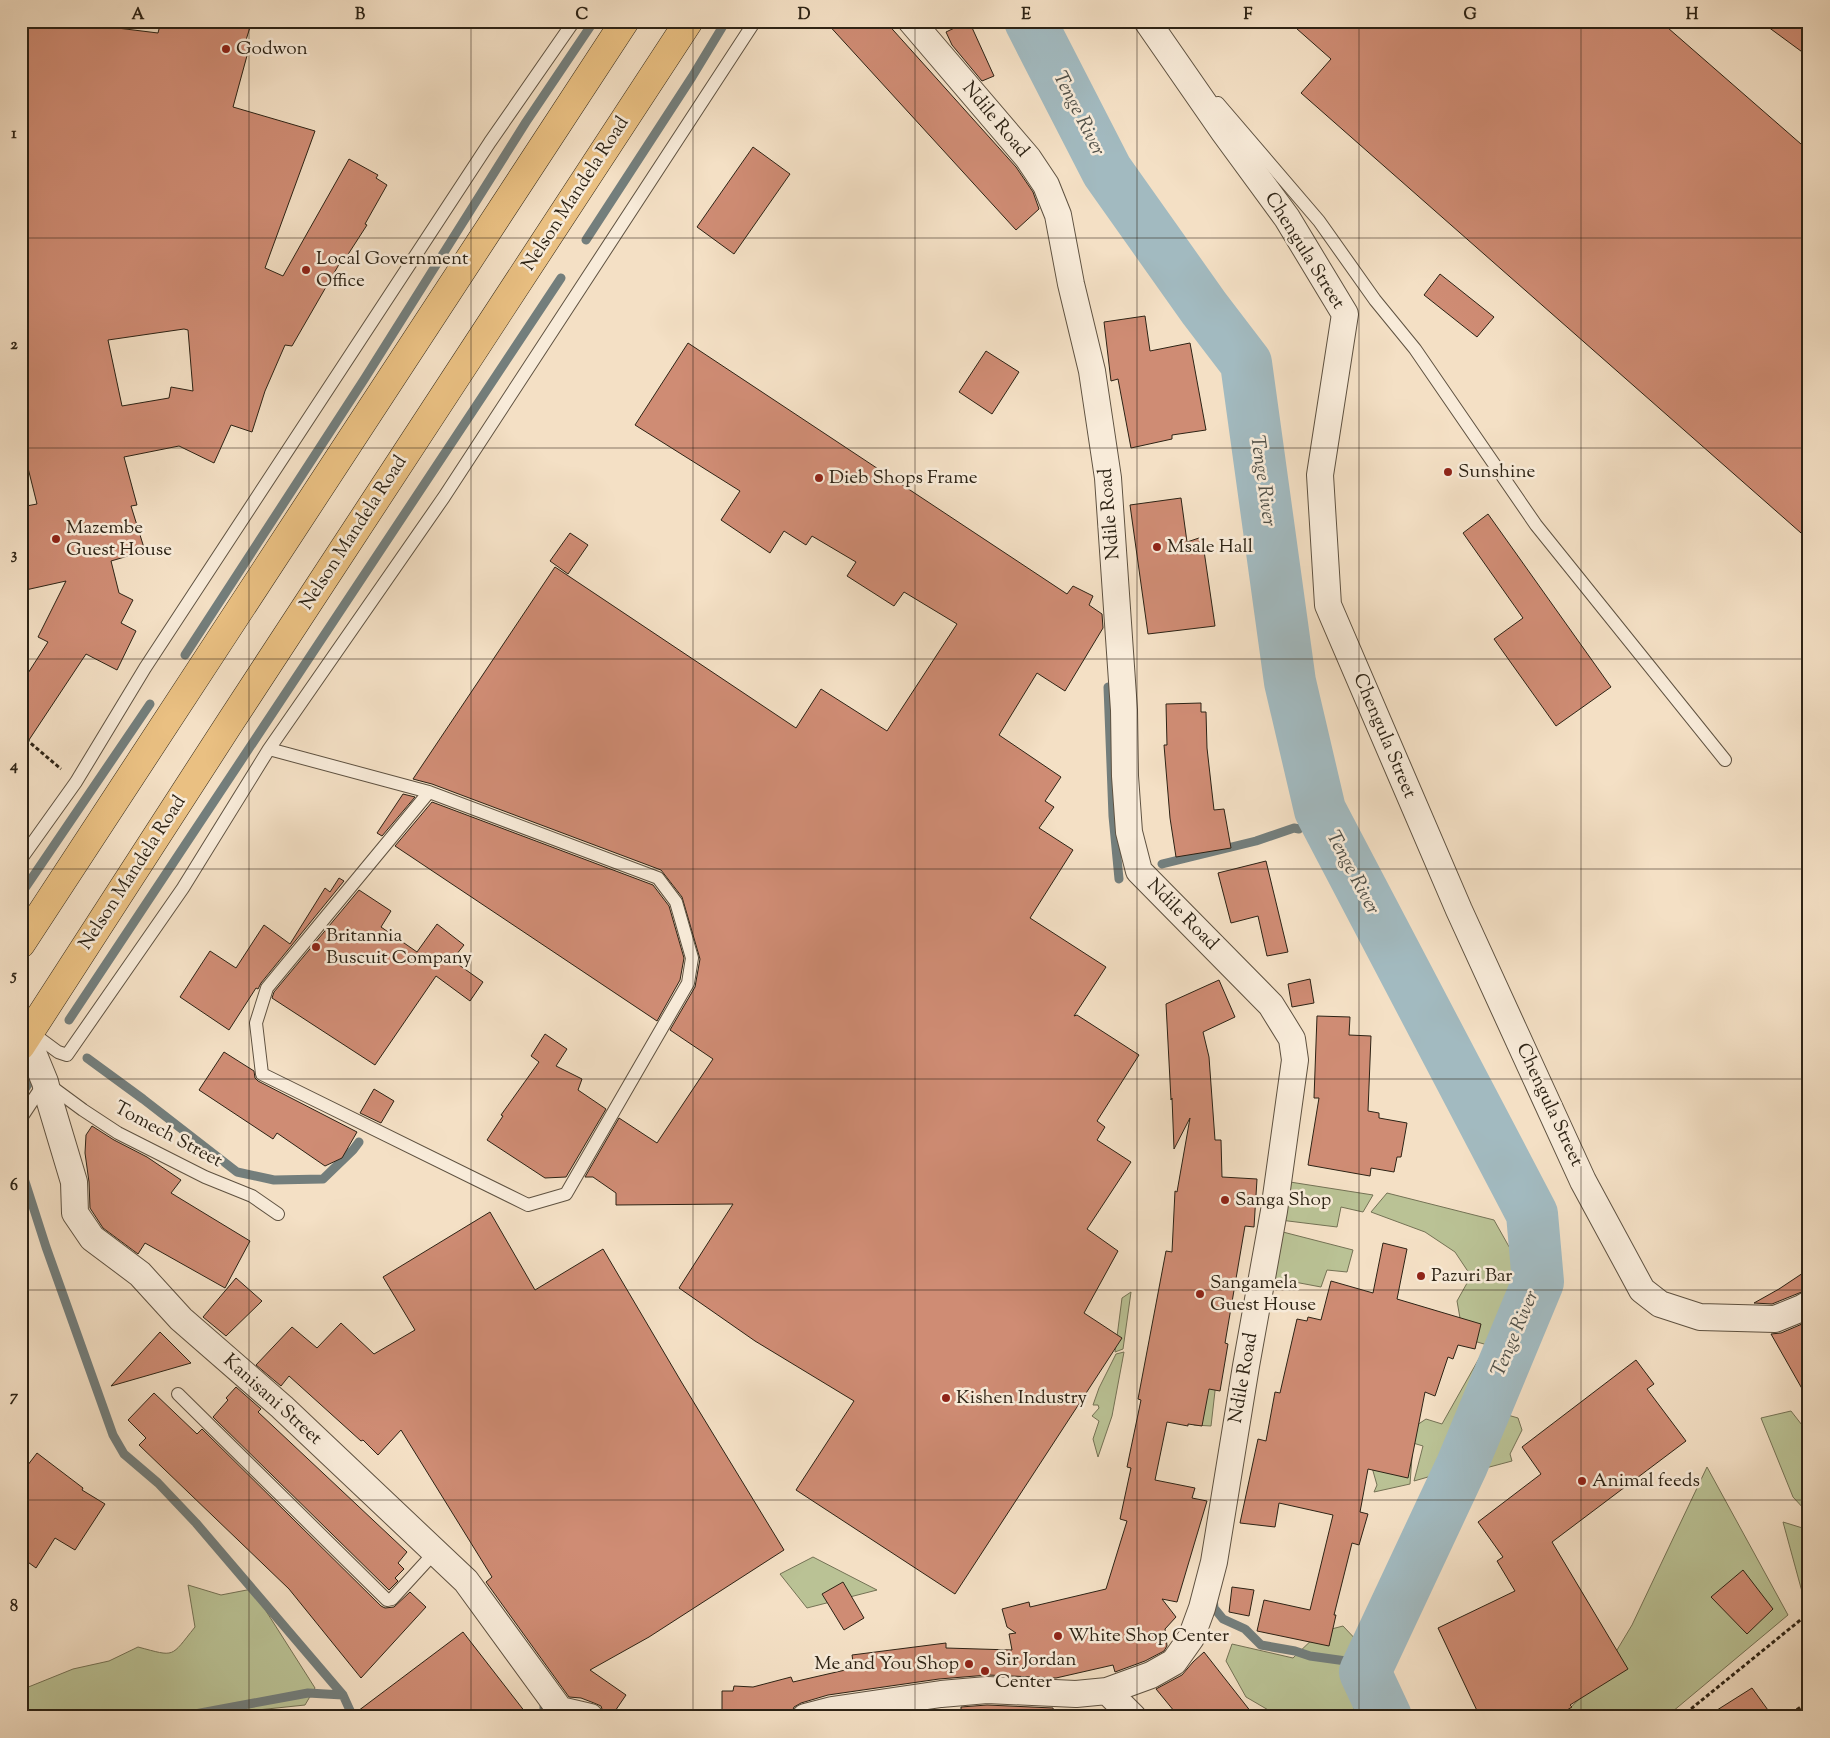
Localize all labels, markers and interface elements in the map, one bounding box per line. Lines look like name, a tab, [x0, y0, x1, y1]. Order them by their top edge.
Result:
text: A	[132, 4, 145, 27]
text: B	[355, 4, 365, 27]
text: C	[576, 4, 589, 27]
text: D	[798, 4, 811, 27]
text: E	[1021, 4, 1031, 27]
text: F	[1244, 4, 1253, 27]
text: G	[1463, 4, 1477, 27]
text: H	[1686, 4, 1699, 27]
place label: Godwon	[236, 36, 308, 63]
marker: Godwon	[220, 43, 232, 55]
water label: Tenge River	[1044, 67, 1112, 161]
street label: Ndile Road	[955, 76, 1035, 164]
street label: Nelson Mandela Road	[516, 111, 636, 277]
text: 1	[11, 123, 17, 146]
street label: Chengula Street	[1257, 187, 1351, 315]
place label: Local Government Office	[316, 246, 469, 295]
marker: Local Government Office	[300, 264, 312, 276]
text: 2	[10, 334, 18, 357]
water label: Tenge River	[1241, 434, 1283, 528]
street label: Nelson Mandela Road	[294, 450, 414, 616]
place label: Sunshine	[1458, 459, 1536, 486]
place label: Dieb Shops Frame	[829, 465, 978, 492]
marker: Sunshine	[1442, 466, 1454, 478]
street label: Ndile Road	[1093, 467, 1127, 561]
marker: Dieb Shops Frame	[813, 472, 825, 484]
place label: Mazembe Guest House	[66, 515, 172, 564]
marker: Mazembe Guest House	[50, 533, 62, 545]
place label: Msale Hall	[1167, 534, 1253, 561]
marker: Msale Hall	[1151, 541, 1163, 553]
text: 3	[11, 544, 18, 567]
street label: Chengula Street	[1345, 669, 1423, 803]
text: 4	[9, 755, 18, 778]
street label: Nelson Mandela Road	[73, 790, 193, 956]
water label: Tenge River	[1318, 826, 1386, 920]
street label: Ndile Road	[1140, 873, 1224, 957]
place label: Britannia Buscuit Company	[326, 923, 472, 972]
marker: Britannia Buscuit Company	[310, 941, 322, 953]
text: 5	[9, 965, 17, 988]
street label: Chengula Street	[1509, 1039, 1590, 1172]
street label: Tomech Street	[109, 1095, 227, 1175]
text: 6	[10, 1175, 18, 1198]
place label: Sanga Shop	[1235, 1187, 1331, 1214]
marker: Sanga Shop	[1219, 1194, 1231, 1206]
place label: Pazuri Bar	[1431, 1263, 1513, 1290]
place label: Sangamela Guest House	[1210, 1270, 1316, 1319]
marker: Pazuri Bar	[1415, 1270, 1427, 1282]
water label: Tenge River	[1485, 1286, 1547, 1382]
marker: Sangamela Guest House	[1194, 1288, 1206, 1300]
street label: Ndile Road	[1223, 1330, 1265, 1426]
street label: Kanisani Street	[216, 1348, 328, 1452]
place label: Kishen Industry	[956, 1385, 1088, 1412]
text: 7	[10, 1386, 19, 1409]
marker: Kishen Industry	[940, 1392, 952, 1404]
place label: Animal feeds	[1592, 1468, 1700, 1495]
marker: Animal feeds	[1576, 1475, 1588, 1487]
text: 8	[10, 1596, 18, 1619]
place label: White Shop Center	[1068, 1623, 1229, 1650]
marker: White Shop Center	[1052, 1630, 1064, 1642]
place label: Sir Jordan Center	[995, 1647, 1077, 1696]
place label: Me and You Shop	[814, 1651, 959, 1678]
marker: Me and You Shop	[963, 1658, 975, 1670]
marker: Sir Jordan Center	[979, 1665, 991, 1677]

